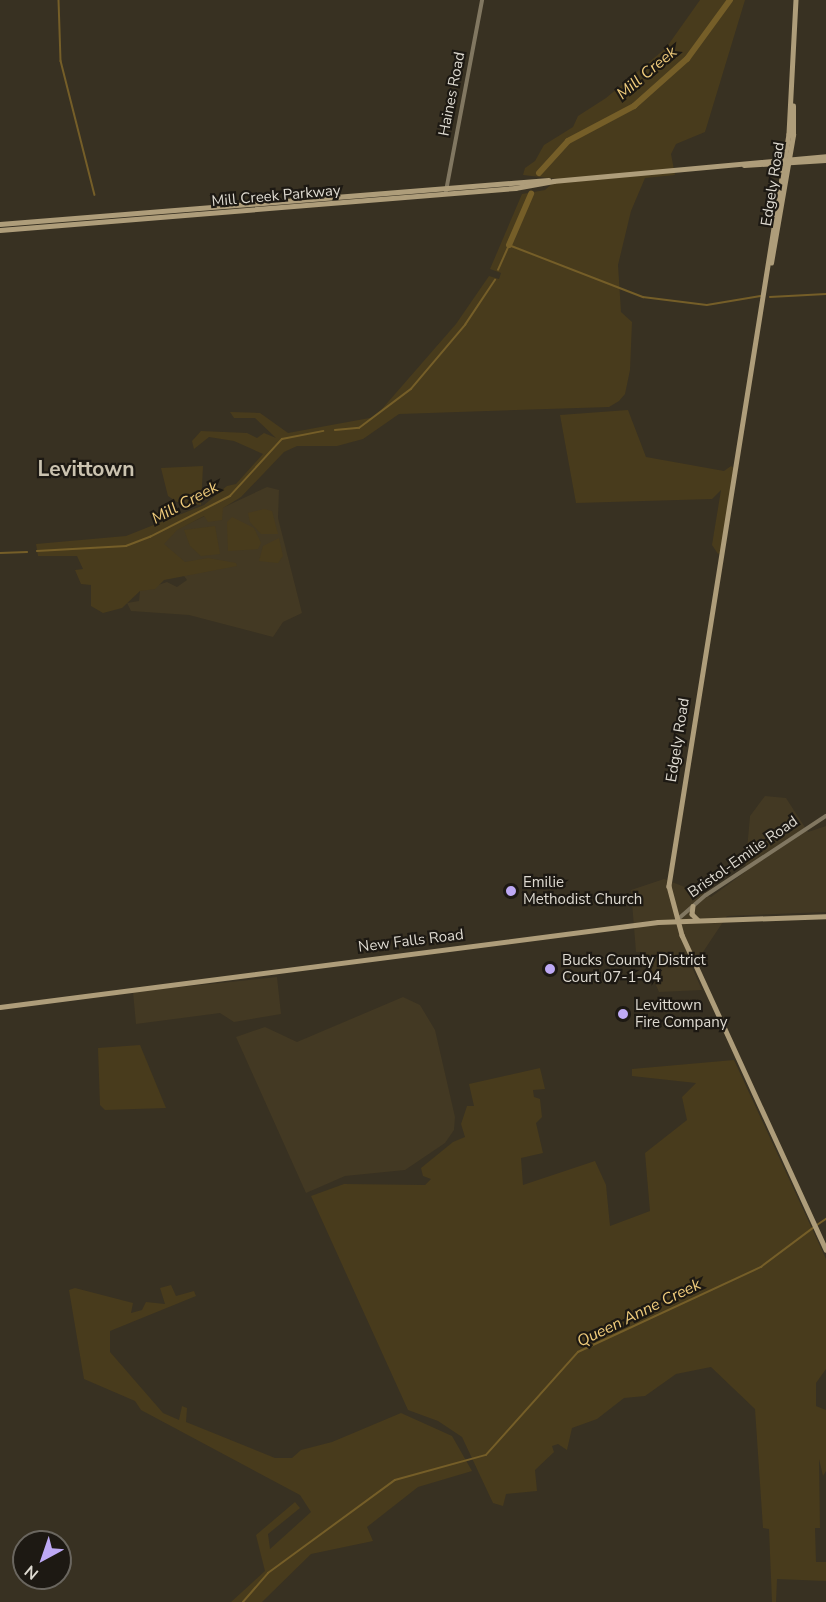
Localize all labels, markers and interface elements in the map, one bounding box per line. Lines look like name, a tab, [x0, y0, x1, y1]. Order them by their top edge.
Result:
water label: Mill Creek	[613, 42, 681, 104]
street label: Haines Road	[435, 50, 469, 138]
street label: Edgely Road	[757, 141, 789, 227]
street label: Mill Creek Parkway	[211, 181, 341, 211]
district label: Levittown	[38, 456, 134, 482]
water label: Mill Creek	[149, 478, 221, 528]
street label: Edgely Road	[662, 697, 694, 783]
street label: Bristol-Emilie Road	[685, 812, 801, 902]
place label: Emilie Methodist Church	[523, 873, 642, 908]
marker: Emilie Methodist Church	[504, 884, 518, 898]
street label: New Falls Road	[357, 926, 465, 956]
place label: Bucks County District Court 07-1-04	[562, 951, 706, 986]
marker: Bucks County District Court 07-1-04	[543, 962, 557, 976]
place label: Levittown Fire Company	[635, 996, 727, 1031]
marker: Levittown Fire Company	[616, 1007, 630, 1021]
water label: Queen Anne Creek	[574, 1275, 704, 1351]
north arrow	[12, 1530, 72, 1590]
text: N	[20, 1560, 43, 1585]

